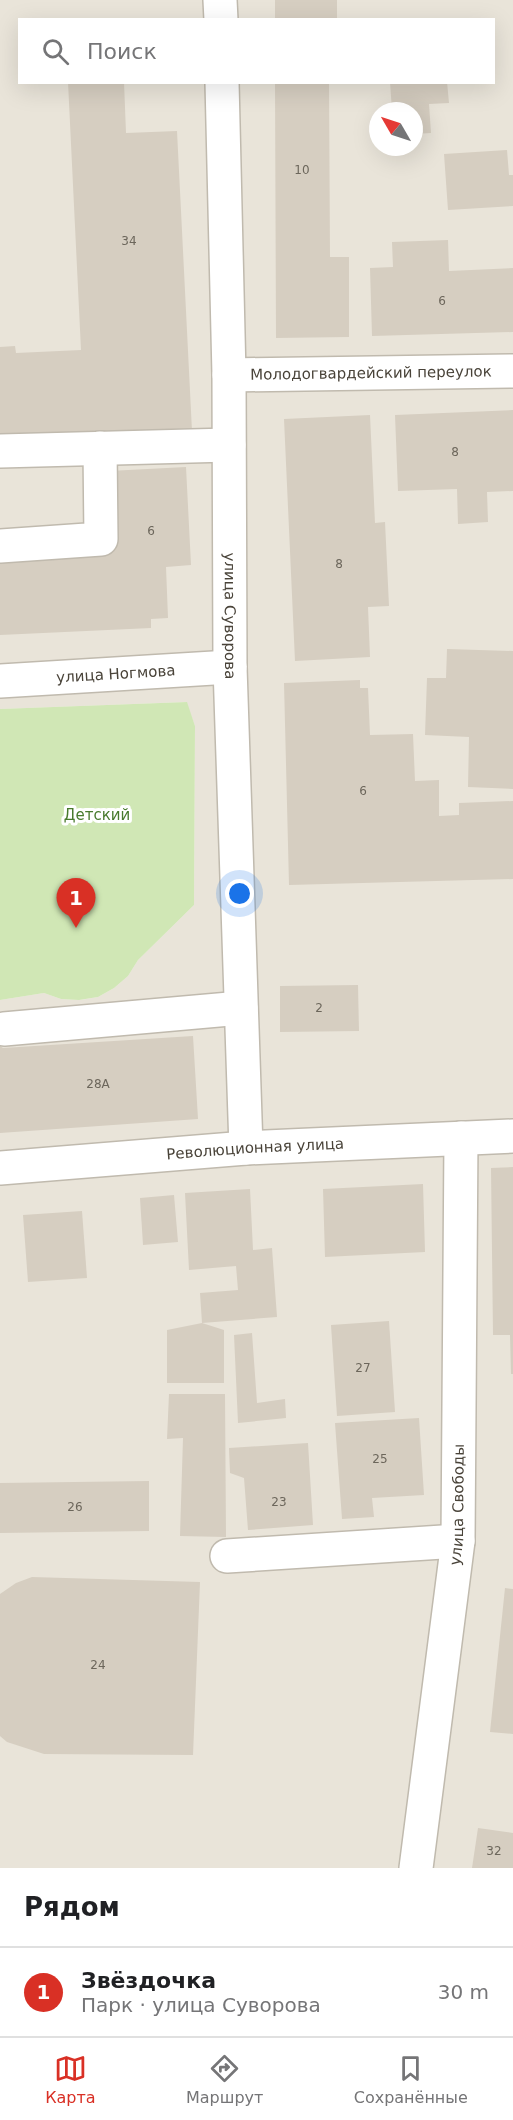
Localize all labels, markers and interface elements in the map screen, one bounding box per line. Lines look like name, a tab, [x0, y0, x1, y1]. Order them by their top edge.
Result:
search box	[18, 18, 495, 84]
icon: search	[39, 35, 72, 68]
text: Поиск	[87, 39, 157, 64]
north arrow	[369, 102, 423, 156]
house number: 10	[294, 163, 310, 177]
house number: 34	[121, 234, 137, 248]
house number: 6	[438, 294, 446, 308]
street label: Молодогвардейский переулок	[250, 362, 492, 384]
house number: 8	[451, 445, 459, 459]
house number: 6	[147, 524, 155, 538]
street label: улица Суворова	[221, 553, 239, 680]
house number: 8	[335, 557, 343, 571]
street label: улица Ногмова	[56, 661, 176, 687]
house number: 6	[359, 784, 367, 798]
park label: Детский	[64, 806, 130, 824]
pin: 1	[56, 878, 96, 928]
your location	[225, 879, 254, 908]
house number: 2	[315, 1001, 323, 1015]
house number: 28А	[86, 1077, 111, 1091]
street label: Революционная улица	[166, 1135, 344, 1163]
house number: 27	[355, 1361, 371, 1375]
street label: улица Свободы	[446, 1444, 468, 1566]
house number: 25	[372, 1452, 388, 1466]
house number: 23	[271, 1495, 287, 1509]
house number: 26	[67, 1500, 83, 1514]
house number: 24	[90, 1658, 106, 1672]
house number: 32	[486, 1844, 502, 1858]
text: Рядом	[24, 1892, 120, 1922]
text: Звёздочка	[81, 1968, 216, 1993]
text: 1	[37, 1980, 50, 2004]
text: 30 m	[438, 1980, 489, 2004]
text: Парк · улица Суворова	[81, 1993, 321, 2017]
tab: Карта	[45, 2052, 96, 2107]
tab: Маршрут	[186, 2052, 263, 2107]
tab: Сохранённые	[354, 2052, 468, 2107]

